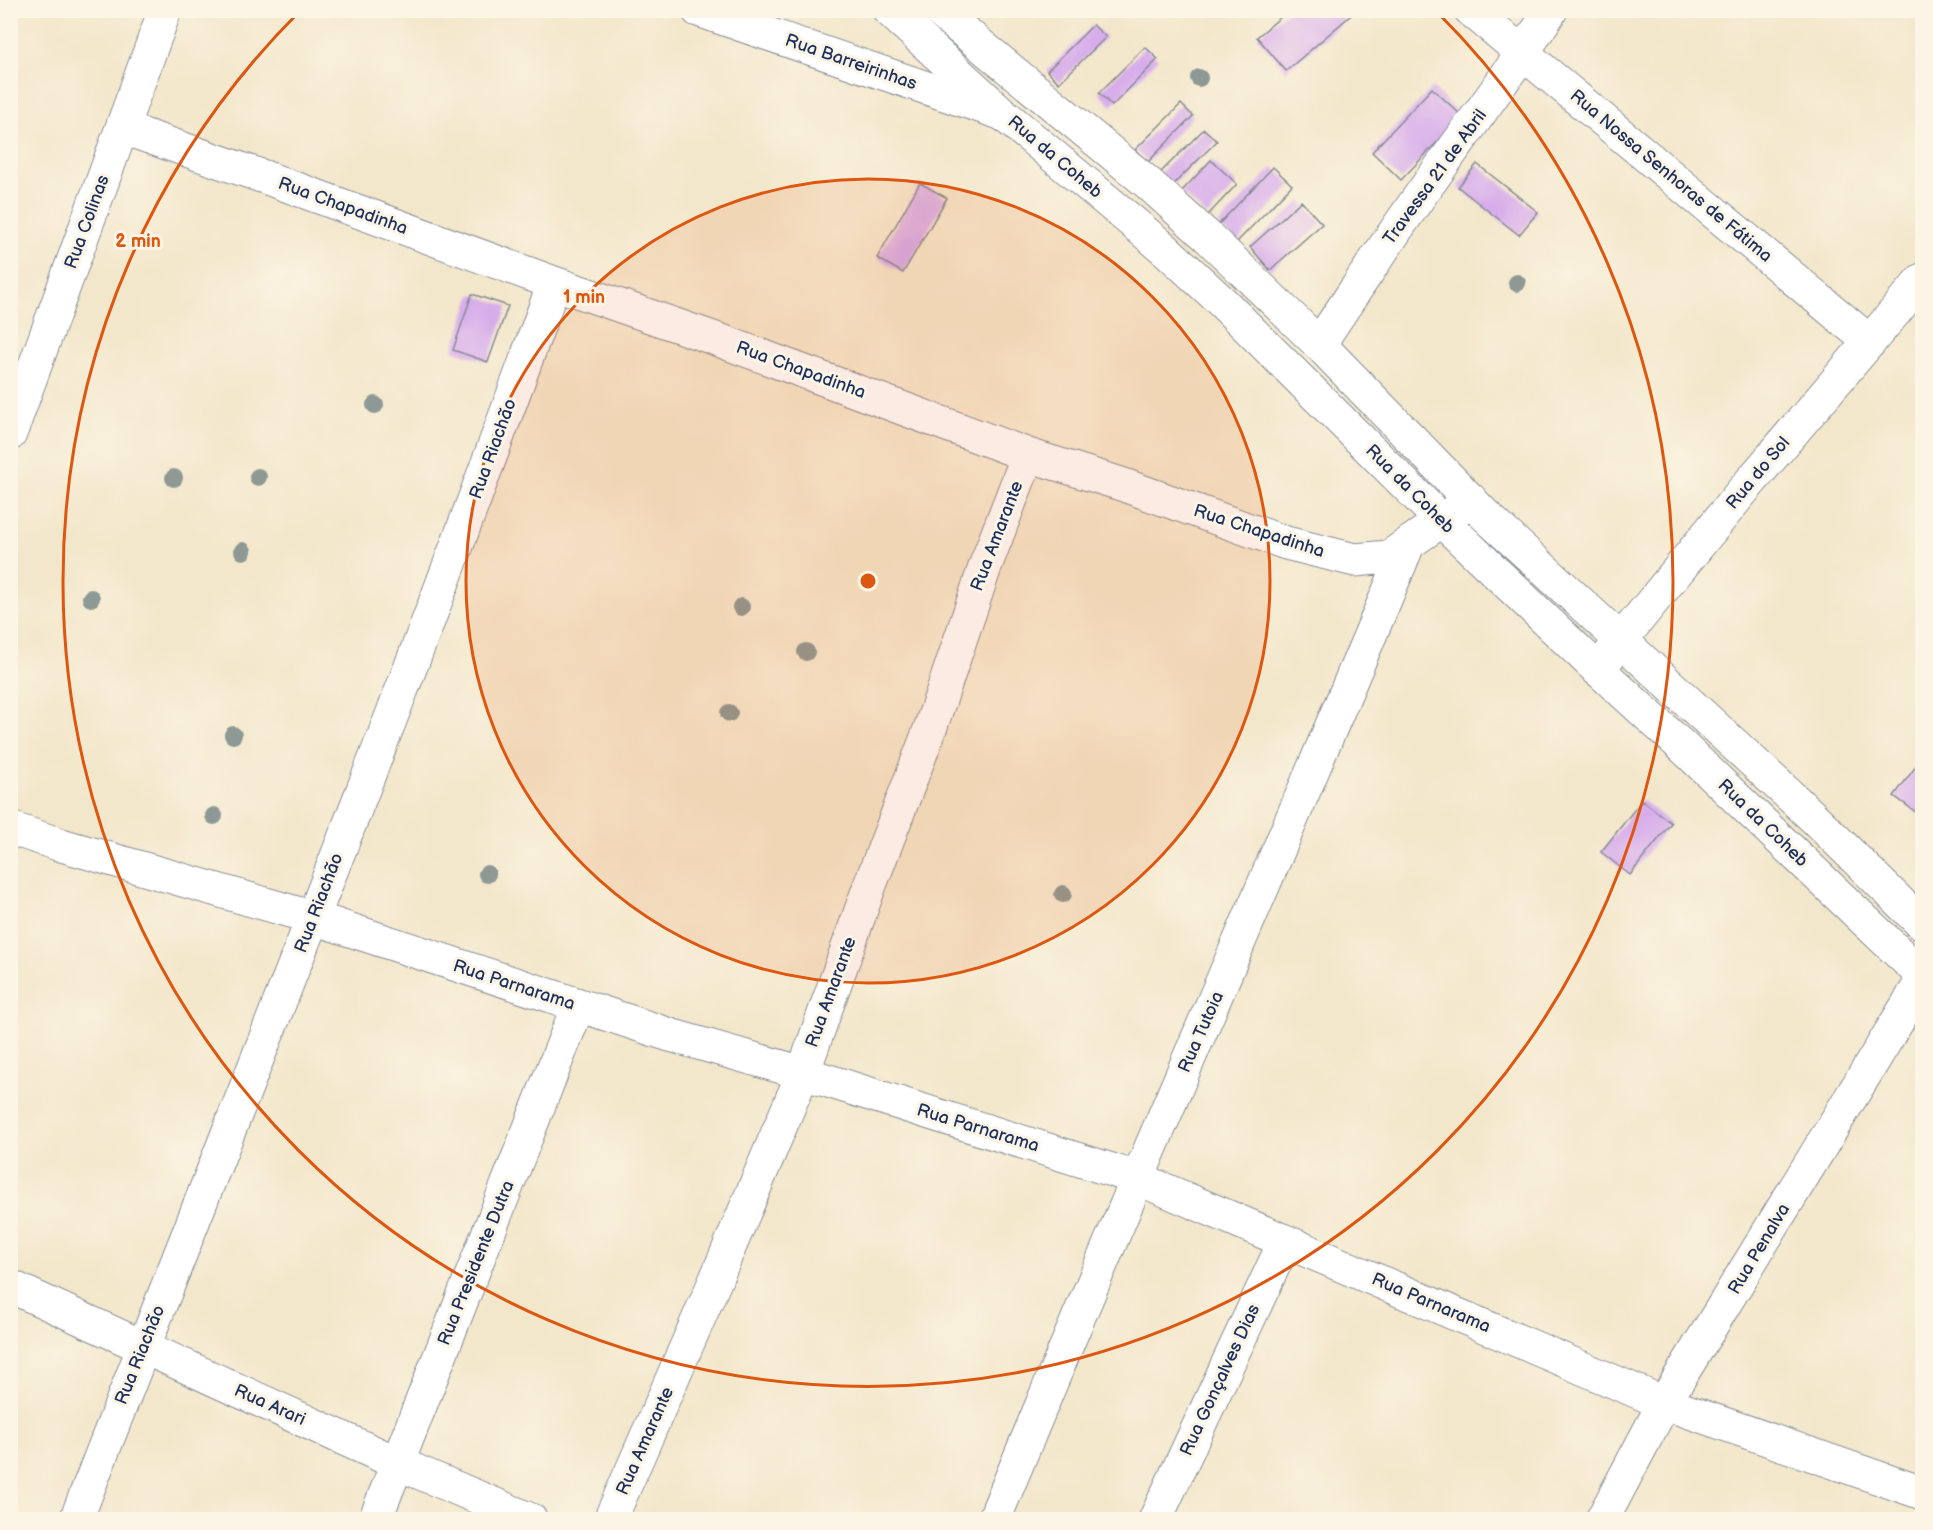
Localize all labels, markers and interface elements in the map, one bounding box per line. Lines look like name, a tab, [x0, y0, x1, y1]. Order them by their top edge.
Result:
street label: Rua Barreirinhas	[782, 30, 920, 94]
street label: Rua Nossa Senhoras de Fátima	[1566, 85, 1776, 267]
street label: Travessa 21 de Abril	[1379, 105, 1491, 249]
street label: Rua da Coheb	[1003, 111, 1107, 203]
street label: Rua Colinas	[60, 172, 114, 272]
street label: Rua Chapadinha	[275, 173, 411, 239]
text: 2 min	[115, 231, 161, 252]
text: 1 min	[563, 287, 605, 308]
street label: Rua Chapadinha	[733, 337, 869, 403]
street label: Rua Riachão	[465, 396, 521, 502]
street label: Rua do Sol	[1722, 433, 1794, 513]
street label: Rua da Coheb	[1361, 440, 1459, 538]
street label: Rua Amarante	[966, 478, 1028, 594]
street label: Rua Chapadinha	[1191, 500, 1327, 562]
centre of rings	[858, 571, 878, 591]
street label: Rua da Coheb	[1714, 775, 1812, 871]
street label: Rua Riachão	[290, 850, 348, 956]
street label: Rua Amarante	[801, 934, 861, 1050]
street label: Rua Parnarama	[450, 955, 578, 1015]
street label: Rua Tutoia	[1174, 988, 1228, 1076]
street label: Rua Parnarama	[914, 1099, 1042, 1157]
street label: Rua Presidente Dutra	[433, 1178, 519, 1348]
street label: Rua Penalva	[1724, 1200, 1794, 1298]
street label: Rua Parnarama	[1368, 1269, 1494, 1337]
street label: Rua Gonçalves Dias	[1176, 1301, 1264, 1459]
street label: Rua Riachão	[111, 1302, 169, 1408]
street label: Rua Arari	[231, 1380, 309, 1430]
street label: Rua Amarante	[612, 1383, 678, 1498]

